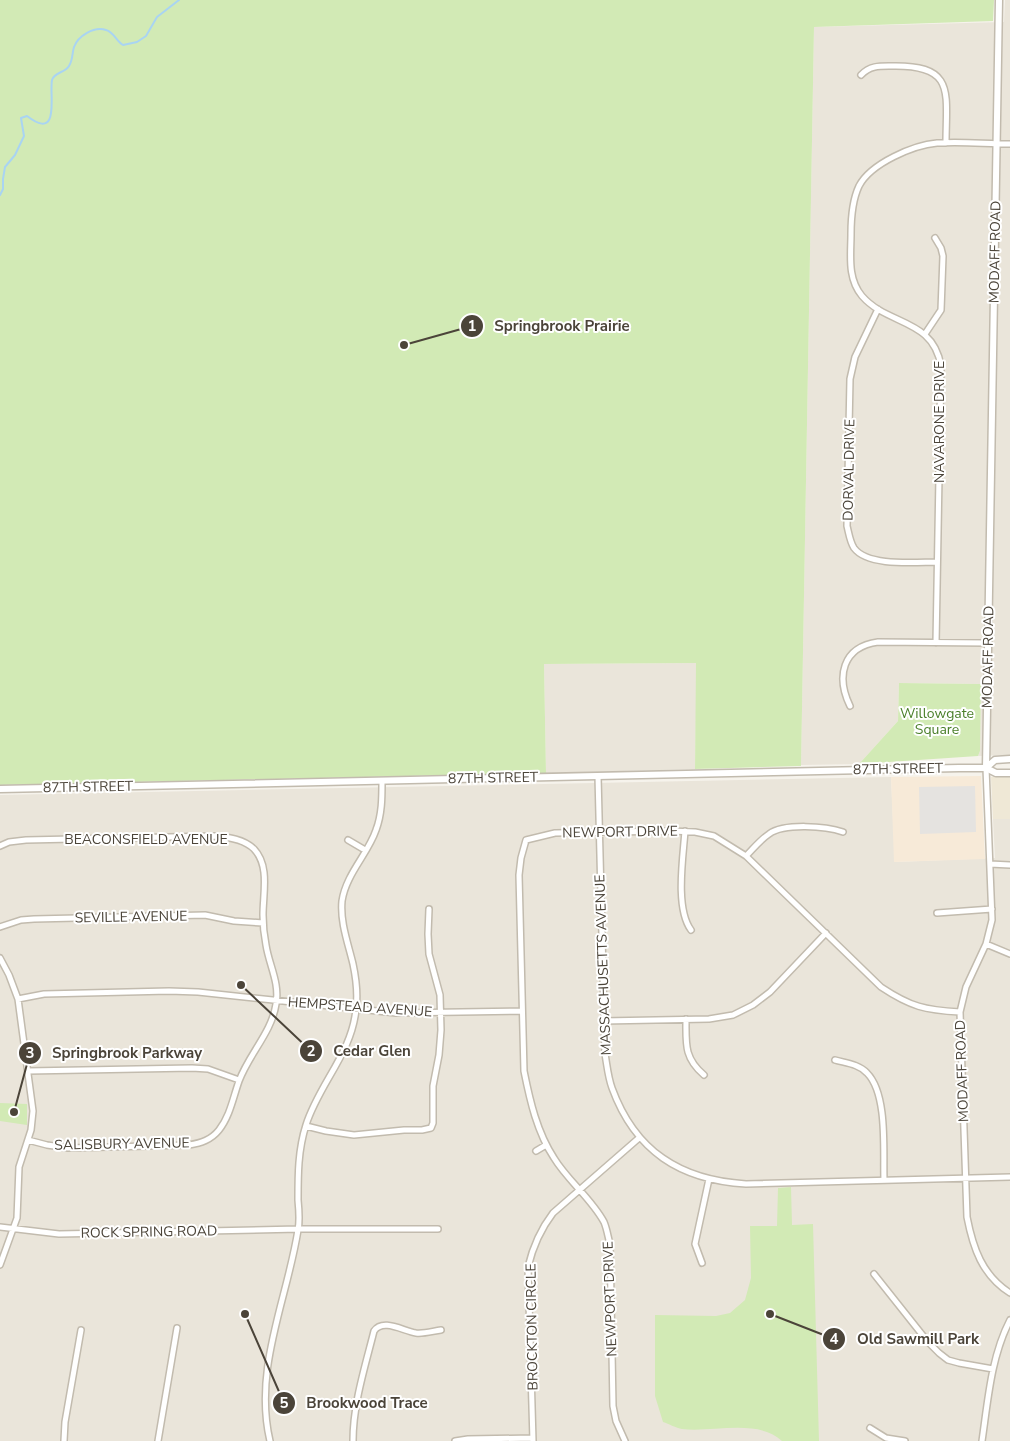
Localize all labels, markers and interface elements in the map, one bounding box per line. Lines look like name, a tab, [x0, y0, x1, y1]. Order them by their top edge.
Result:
street label: MODAFF ROAD	[985, 201, 1005, 303]
callout: Springbrook Prairie	[459, 311, 640, 341]
text: 1	[467, 316, 477, 336]
text: Springbrook Prairie	[494, 316, 630, 336]
street label: NAVARONE DRIVE	[930, 361, 949, 483]
street label: DORVAL DRIVE	[839, 419, 859, 521]
street label: MODAFF ROAD	[978, 606, 998, 708]
park label: Willowgate Square	[900, 704, 974, 739]
street label: 87TH STREET	[853, 759, 944, 779]
street label: 87TH STREET	[448, 768, 539, 788]
street label: 87TH STREET	[43, 777, 134, 797]
street label: NEWPORT DRIVE	[562, 821, 678, 843]
street label: BEACONSFIELD AVENUE	[64, 830, 228, 849]
street label: MASSACHUSETTS AVENUE	[590, 874, 616, 1056]
street label: SEVILLE AVENUE	[74, 907, 188, 927]
street label: HEMPSTEAD AVENUE	[287, 992, 433, 1022]
street label: MODAFF ROAD	[951, 1019, 973, 1123]
callout: Cedar Glen	[298, 1036, 421, 1066]
callout: Springbrook Parkway	[17, 1038, 212, 1068]
text: 2	[306, 1041, 316, 1061]
text: Cedar Glen	[333, 1041, 411, 1061]
text: 3	[25, 1043, 35, 1063]
text: Springbrook Parkway	[52, 1043, 202, 1063]
street label: SALISBURY AVENUE	[54, 1133, 190, 1155]
street label: ROCK SPRING ROAD	[80, 1221, 218, 1243]
street label: NEWPORT DRIVE	[598, 1241, 622, 1357]
street label: BROCKTON CIRCLE	[521, 1263, 543, 1391]
callout: Old Sawmill Park	[822, 1324, 989, 1354]
text: 4	[829, 1329, 839, 1349]
text: Old Sawmill Park	[857, 1329, 980, 1349]
callout: Brookwood Trace	[271, 1388, 437, 1418]
text: 5	[279, 1393, 289, 1413]
text: Brookwood Trace	[306, 1393, 428, 1413]

